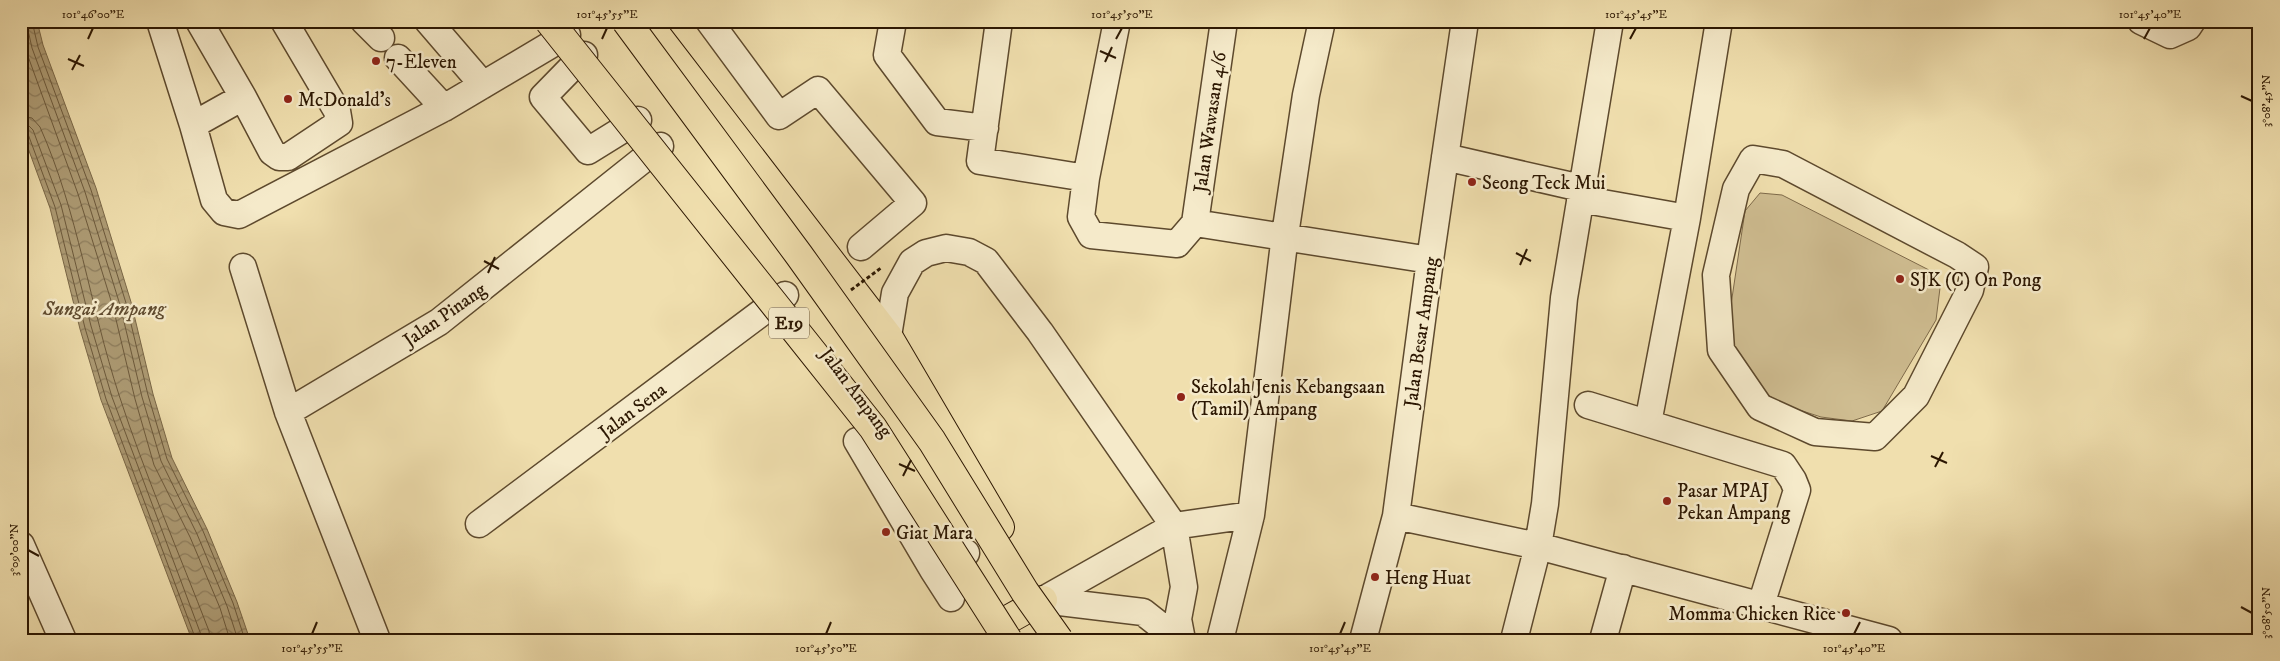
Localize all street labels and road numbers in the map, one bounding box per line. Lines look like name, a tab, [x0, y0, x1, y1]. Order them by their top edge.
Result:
street label: Jalan Wawasan 4/6	[1189, 49, 1232, 196]
street label: Jalan Besar Ampang	[1399, 255, 1444, 411]
street label: Jalan Pinang	[397, 278, 491, 353]
road number: E19	[769, 307, 809, 338]
street label: Jalan Ampang	[813, 342, 897, 443]
street label: Jalan Sena	[593, 378, 671, 445]

